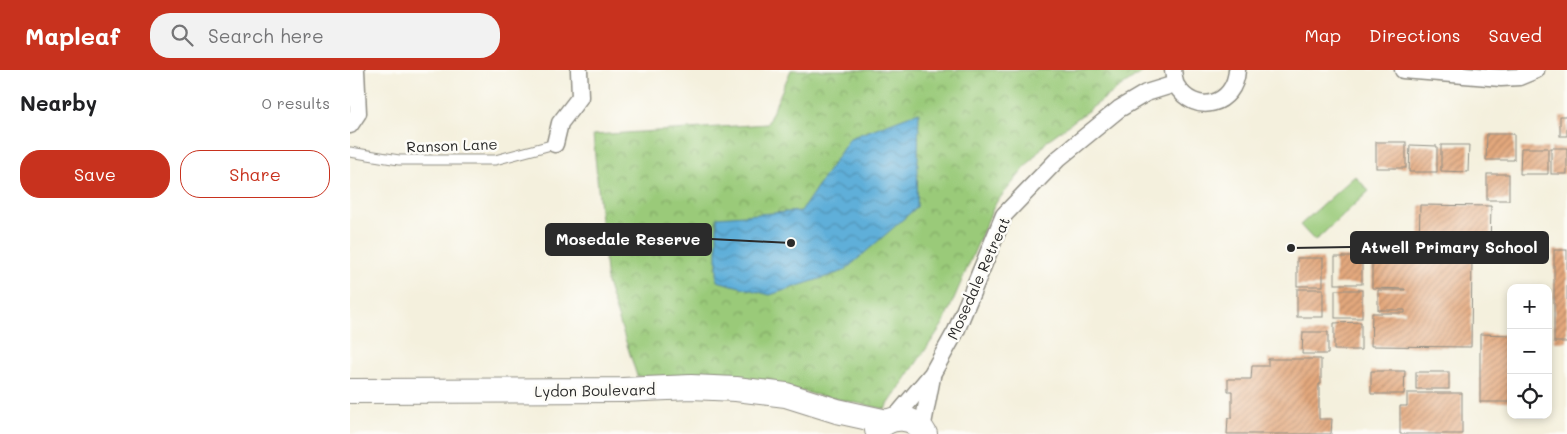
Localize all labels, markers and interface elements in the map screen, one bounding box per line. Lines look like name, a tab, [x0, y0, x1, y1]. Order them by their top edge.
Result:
search box	[150, 13, 500, 58]
text: Mapleaf	[25, 20, 120, 51]
icon: search	[168, 21, 196, 49]
text: Search here	[208, 23, 324, 48]
text: Map	[1304, 23, 1341, 47]
text: Directions	[1369, 23, 1461, 47]
text: Saved	[1489, 23, 1542, 47]
text: Nearby	[20, 89, 97, 116]
text: 0 results	[262, 92, 330, 113]
street label: Ranson Lane	[406, 133, 498, 157]
button: Save	[20, 150, 170, 198]
button: Share	[180, 150, 330, 198]
street label: Mosedale Retreat	[942, 213, 1014, 343]
callout: Mosedale Reserve	[546, 224, 711, 255]
text: Mosedale Reserve	[556, 228, 700, 249]
callout: Atwell Primary School	[1351, 232, 1548, 263]
text: Atwell Primary School	[1360, 236, 1538, 257]
map controls	[1507, 284, 1552, 419]
button: +	[1507, 284, 1552, 329]
button: −	[1507, 329, 1552, 374]
button: locate	[1507, 374, 1552, 419]
street label: Lydon Boulevard	[534, 379, 656, 401]

